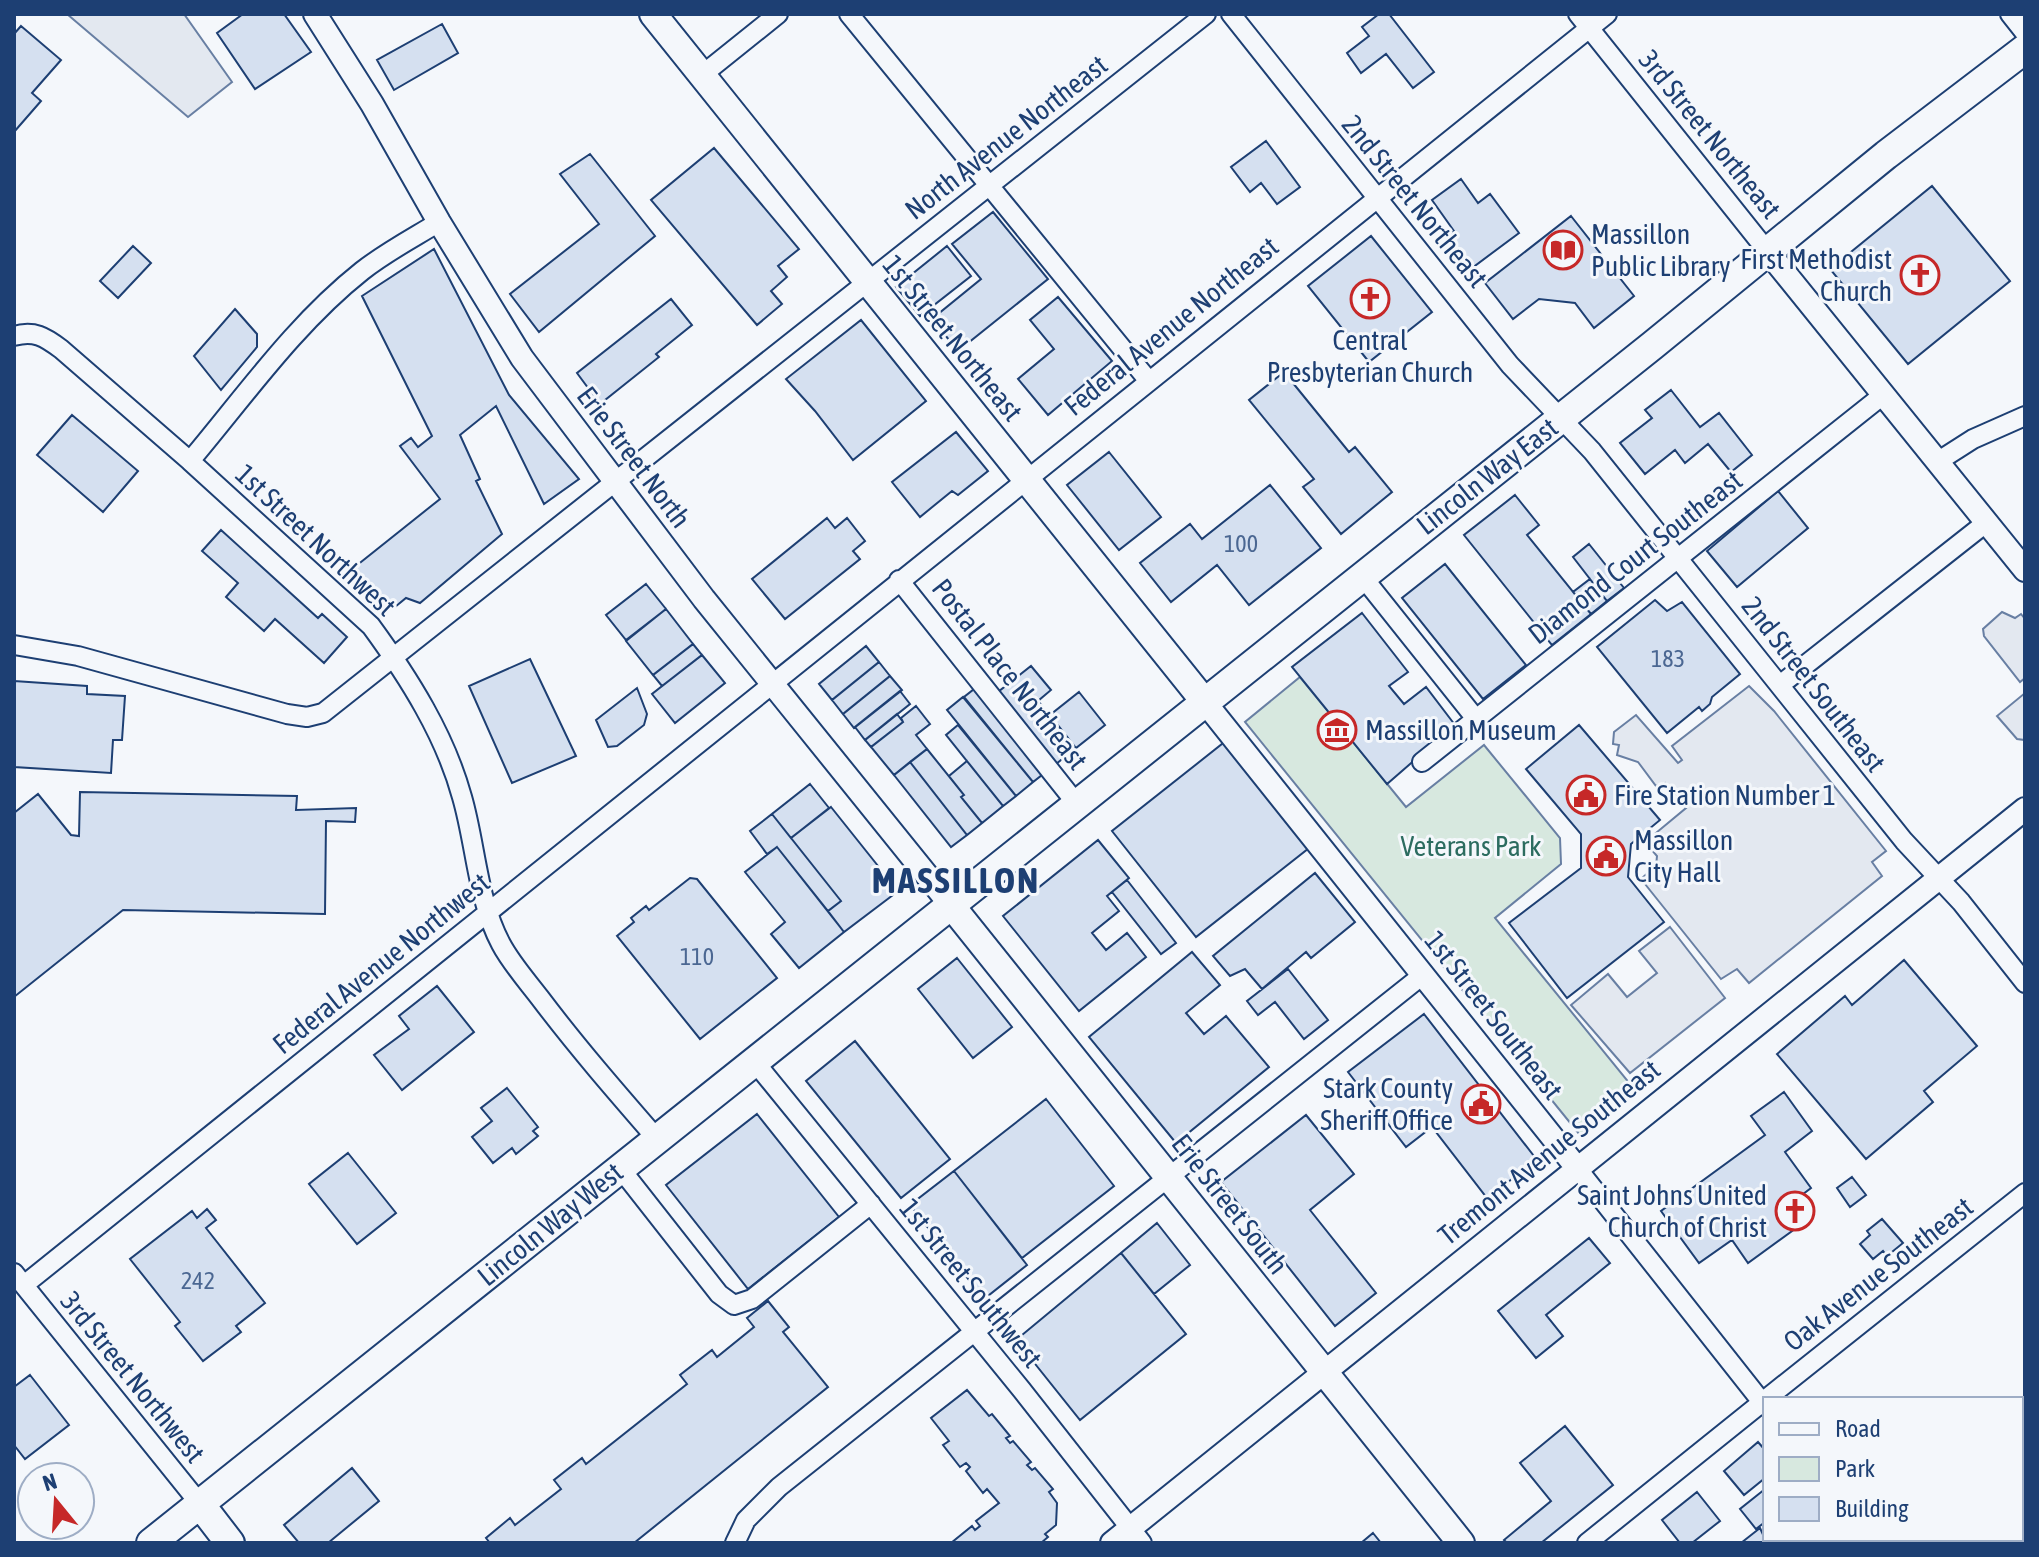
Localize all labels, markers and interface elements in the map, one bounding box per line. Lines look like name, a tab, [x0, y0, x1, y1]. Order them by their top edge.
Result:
street label: 3rd Street Northeast	[1632, 44, 1788, 224]
street label: North Avenue Northeast	[899, 48, 1113, 226]
street label: 2nd Street Northeast	[1336, 109, 1494, 293]
place label: Massillon Public Library	[1591, 218, 1731, 282]
library icon: Massillon Public Library	[1542, 229, 1584, 271]
street label: Federal Avenue Northeast	[1058, 230, 1284, 422]
place label: First Methodist Church	[1740, 243, 1892, 307]
street label: 1st Street Northeast	[877, 249, 1029, 427]
church icon: First Methodist Church	[1899, 254, 1941, 296]
church icon: Central Presbyterian Church	[1349, 278, 1391, 320]
place label: Central Presbyterian Church	[1267, 324, 1473, 388]
street label: Erie Street North	[571, 380, 697, 534]
street label: Lincoln Way East	[1410, 411, 1564, 541]
street label: 1st Street Northwest	[230, 458, 402, 622]
street label: Diamond Court Southeast	[1522, 464, 1748, 650]
house number: 100	[1224, 530, 1258, 557]
street label: Postal Place Northeast	[926, 572, 1094, 776]
street label: 2nd Street Southeast	[1736, 590, 1892, 778]
house number: 183	[1651, 645, 1685, 672]
museum icon: Massillon Museum	[1316, 709, 1358, 751]
place label: Massillon Museum	[1365, 714, 1557, 746]
public building icon: Fire Station Number 1	[1565, 774, 1607, 816]
place label: Fire Station Number 1	[1614, 779, 1836, 811]
place label: Massillon City Hall	[1634, 824, 1733, 888]
park label: Veterans Park	[1401, 830, 1541, 862]
public building icon: Massillon City Hall	[1585, 835, 1627, 877]
district label: MASSILLON	[872, 859, 1040, 901]
street label: Federal Avenue Northwest	[266, 866, 496, 1060]
street label: 1st Street Southeast	[1419, 925, 1569, 1105]
house number: 110	[680, 943, 714, 970]
street label: Tremont Avenue Southeast	[1432, 1053, 1666, 1251]
place label: Stark County Sheriff Office	[1320, 1072, 1453, 1136]
public building icon: Stark County Sheriff Office	[1460, 1083, 1502, 1125]
street label: Erie Street South	[1166, 1128, 1294, 1280]
street label: Lincoln Way West	[471, 1156, 629, 1292]
place label: Saint Johns United Church of Christ	[1577, 1179, 1767, 1243]
church icon: Saint Johns United Church of Christ	[1774, 1190, 1816, 1232]
street label: Oak Avenue Southeast	[1777, 1190, 1979, 1358]
street label: 1st Street Southwest	[893, 1192, 1049, 1374]
house number: 242	[181, 1267, 215, 1294]
street label: 3rd Street Northwest	[54, 1285, 212, 1469]
legend	[1763, 1397, 2023, 1541]
text: Road	[1835, 1415, 1881, 1442]
text: Park	[1835, 1455, 1876, 1482]
north arrow	[16, 1461, 96, 1541]
text: N	[40, 1468, 60, 1496]
text: Building	[1835, 1495, 1909, 1522]

